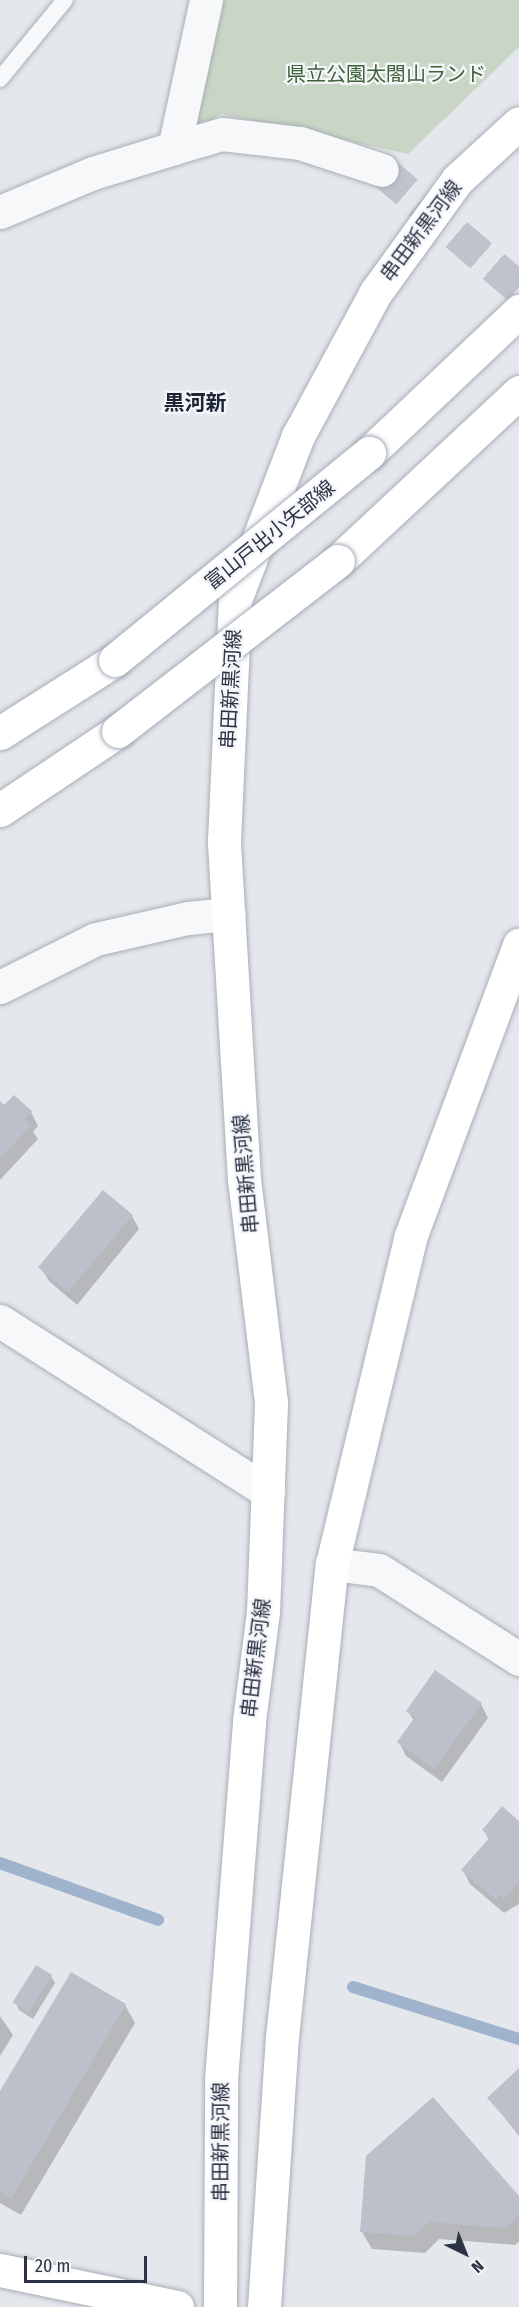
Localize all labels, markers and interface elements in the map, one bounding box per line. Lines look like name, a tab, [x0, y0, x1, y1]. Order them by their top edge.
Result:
park label: 県立公園太閤山ランド	[286, 62, 486, 86]
street label: 串田新黒河線	[375, 176, 467, 286]
district label: 黒河新	[164, 390, 226, 416]
street label: 富山戸出小矢部線	[200, 475, 340, 595]
street label: 串田新黒河線	[216, 628, 246, 750]
street label: 串田新黒河線	[229, 1113, 263, 1235]
street label: 串田新黒河線	[237, 1597, 275, 1719]
street label: 串田新黒河線	[209, 2082, 233, 2202]
north arrow	[435, 2223, 495, 2283]
scale bar	[27, 2244, 150, 2282]
text: 20 m	[35, 2255, 70, 2277]
text: N	[468, 2256, 488, 2277]

